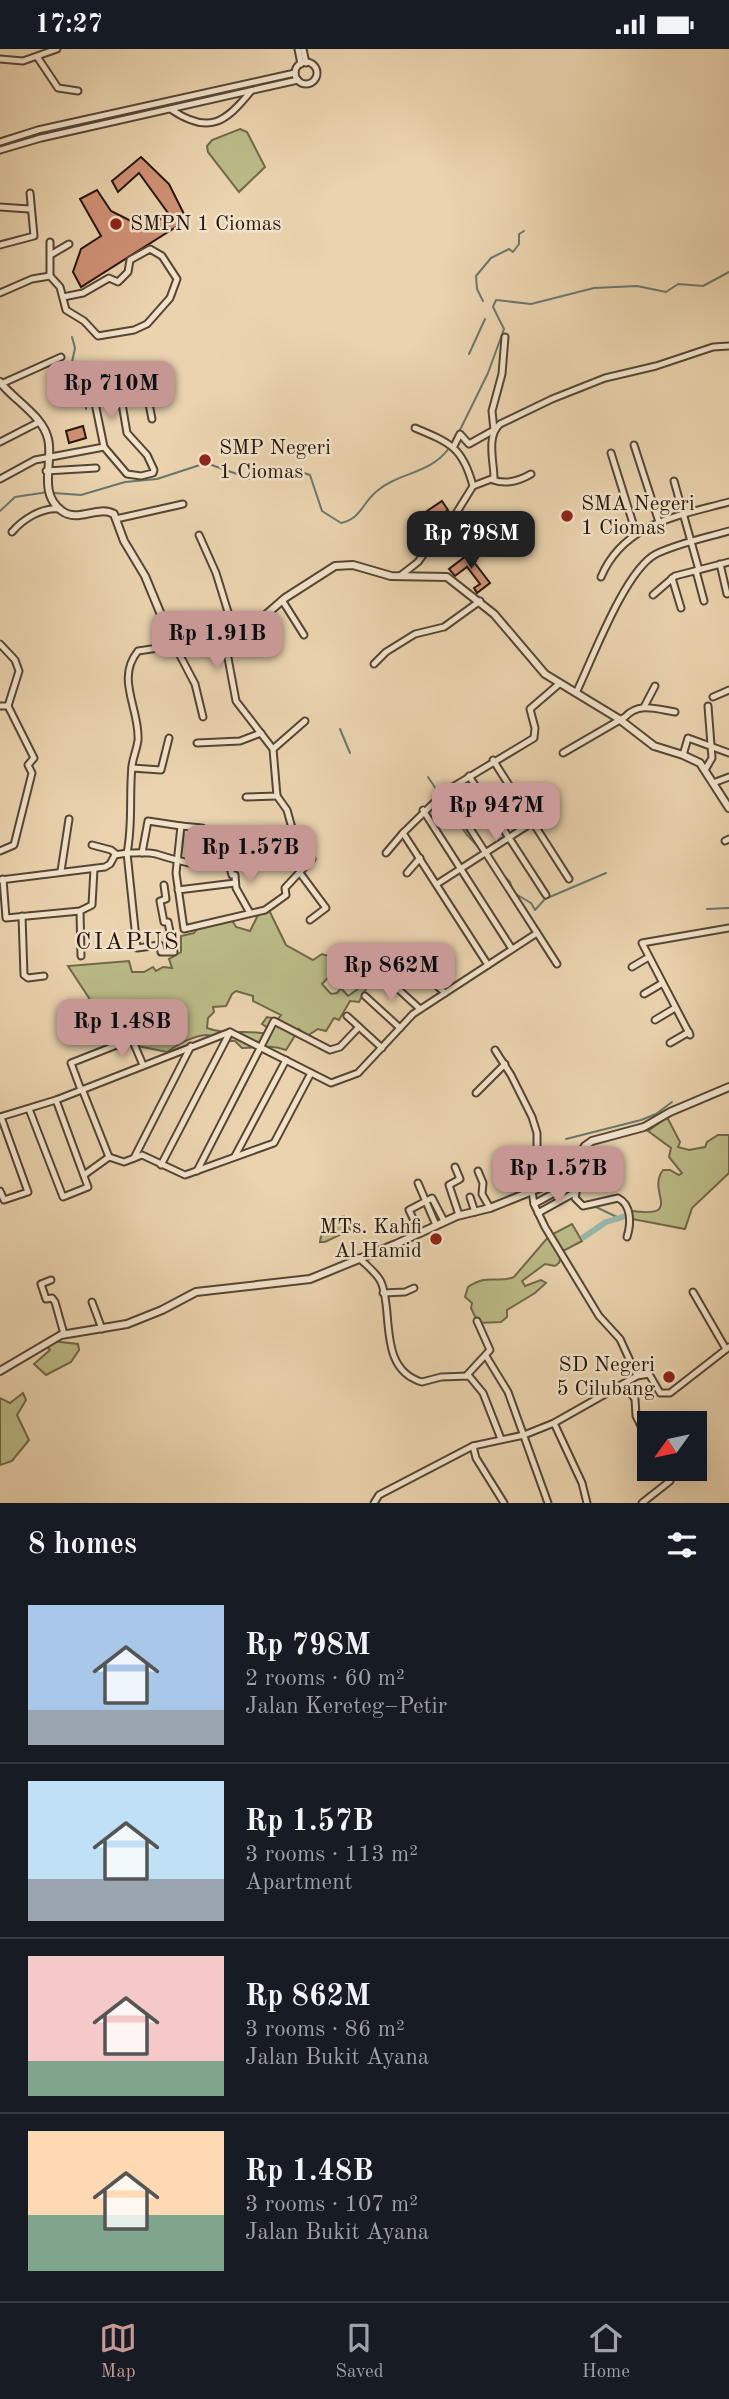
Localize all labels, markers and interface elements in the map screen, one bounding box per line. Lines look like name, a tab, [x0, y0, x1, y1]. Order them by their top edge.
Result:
text: 17:27	[35, 12, 103, 38]
place label: SMPN 1 Ciomas	[130, 214, 281, 235]
marker: SMPN 1 Ciomas	[108, 216, 124, 232]
pin: Rp 710M	[46, 361, 176, 421]
text: Rp 710M	[63, 372, 159, 395]
place label: SMP Negeri 1 Ciomas	[219, 438, 331, 483]
marker: SMP Negeri 1 Ciomas	[197, 452, 213, 468]
place label: SMA Negeri 1 Ciomas	[581, 494, 695, 539]
marker: SMA Negeri 1 Ciomas	[559, 508, 575, 524]
pin: Rp 798M	[406, 511, 536, 571]
text: Rp 798M	[423, 522, 519, 545]
pin: Rp 1.91B	[145, 611, 289, 671]
text: Rp 1.91B	[168, 622, 266, 645]
pin: Rp 947M	[431, 783, 561, 843]
text: Rp 947M	[448, 794, 544, 817]
pin: Rp 1.57B	[178, 825, 322, 885]
text: Rp 1.57B	[201, 836, 299, 859]
district label: CIAPUS	[75, 931, 181, 955]
pin: Rp 862M	[326, 943, 456, 1003]
text: Rp 862M	[343, 954, 439, 977]
pin: Rp 1.48B	[50, 999, 194, 1059]
text: Rp 1.48B	[73, 1010, 171, 1033]
pin: Rp 1.57B	[486, 1147, 630, 1206]
text: Rp 1.57B	[509, 1157, 607, 1180]
place label: MTs. Kahfi Al Hamid	[320, 1217, 422, 1262]
marker: MTs. Kahfi Al Hamid	[428, 1231, 444, 1247]
place label: SD Negeri 5 Cilubang	[557, 1355, 656, 1400]
marker: SD Negeri 5 Cilubang	[661, 1369, 677, 1385]
north arrow	[637, 1411, 707, 1481]
map controls	[637, 1411, 707, 1481]
icon: filters	[663, 1526, 701, 1564]
text: 8 homes	[28, 1530, 137, 1560]
text: Rp 798M	[245, 1631, 371, 1661]
icon: home	[84, 1633, 168, 1717]
text: 2 rooms · 60 m²	[245, 1667, 405, 1690]
text: Jalan Kereteg–Petir	[245, 1695, 447, 1718]
text: Rp 1.57B	[245, 1807, 374, 1837]
icon: home	[84, 1809, 168, 1893]
text: 3 rooms · 113 m²	[245, 1843, 418, 1866]
text: Apartment	[245, 1871, 353, 1894]
text: Rp 862M	[245, 1982, 371, 2012]
icon: home	[84, 1984, 168, 2068]
text: 3 rooms · 86 m²	[245, 2018, 405, 2041]
text: Jalan Bukit Ayana	[245, 2046, 429, 2069]
text: Rp 1.48B	[245, 2157, 374, 2187]
icon: home	[84, 2159, 168, 2243]
text: 3 rooms · 107 m²	[245, 2193, 418, 2216]
text: Jalan Bukit Ayana	[245, 2221, 429, 2244]
tab: Map	[99, 2319, 137, 2384]
tab: Saved	[335, 2319, 384, 2384]
tab: Home	[582, 2319, 630, 2384]

